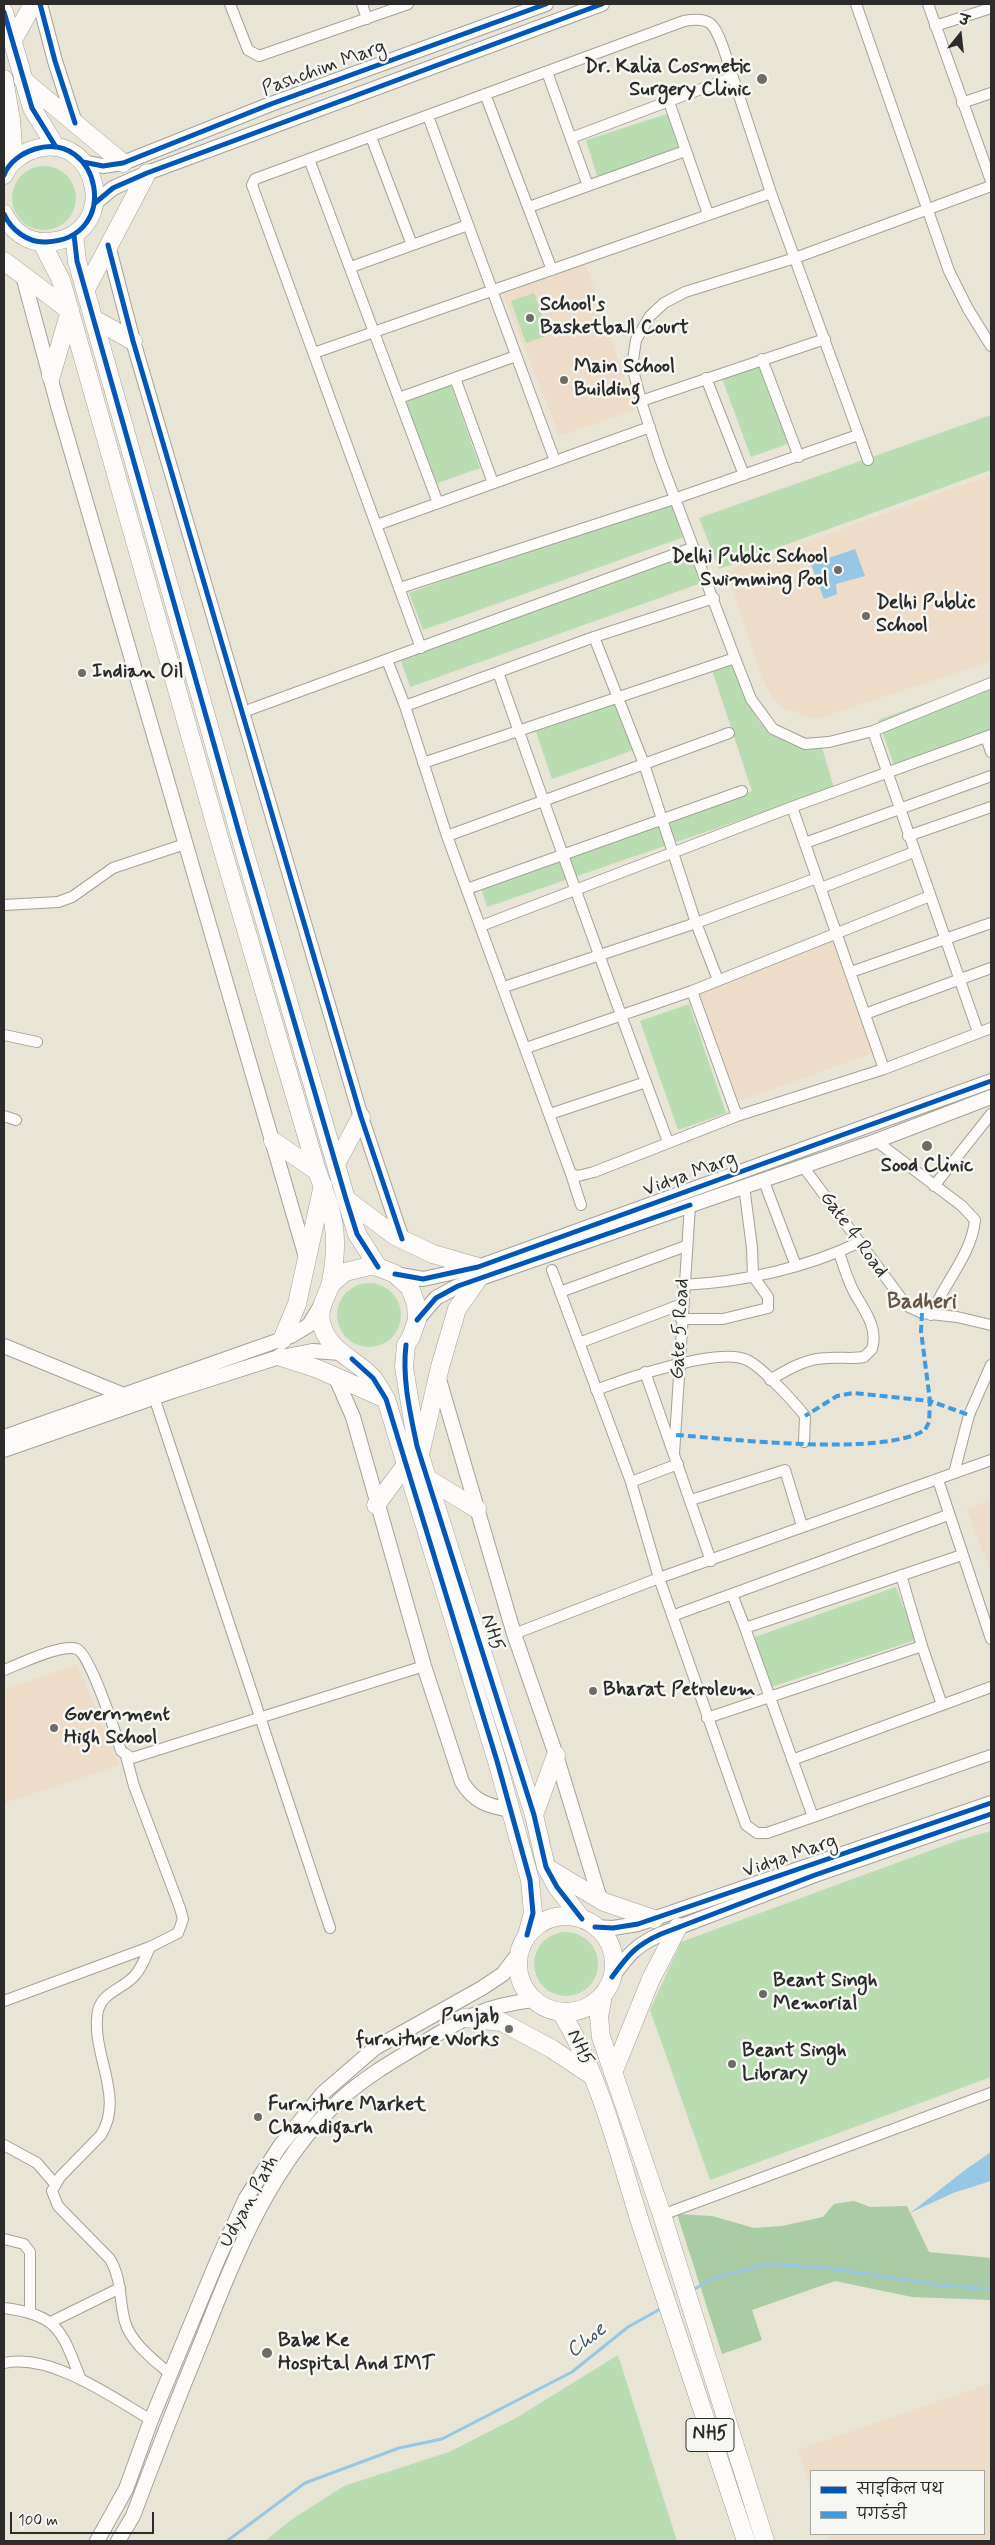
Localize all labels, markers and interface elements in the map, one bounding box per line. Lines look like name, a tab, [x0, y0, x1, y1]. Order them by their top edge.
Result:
north arrow	[935, 10, 985, 60]
text: उ	[957, 11, 971, 31]
street label: Pashchim Marg	[259, 36, 389, 102]
place label: Dr. Kalia Cosmetic Surgery Clinic	[584, 56, 751, 103]
marker: Dr. Kalia Cosmetic Surgery Clinic	[755, 72, 769, 86]
place label: School's Basketball Court	[540, 294, 689, 341]
marker: School's Basketball Court	[524, 312, 536, 324]
place label: Main School Building	[574, 356, 675, 403]
marker: Main School Building	[558, 374, 570, 386]
place label: Delhi Public School Swimming Pool	[671, 546, 828, 593]
marker: Delhi Public School Swimming Pool	[832, 564, 844, 576]
place label: Delhi Public School	[876, 592, 976, 639]
marker: Delhi Public School	[860, 610, 872, 622]
place label: Indian Oil	[92, 661, 183, 685]
marker: Indian Oil	[76, 667, 88, 679]
marker: Sood Clinic	[920, 1139, 934, 1153]
street label: Vidya Marg	[640, 1147, 740, 1203]
place label: Sood Clinic	[881, 1155, 973, 1179]
street label: Gate 4 Road	[814, 1187, 892, 1283]
street label: Gate 5 Road	[666, 1278, 696, 1380]
district label: Badheri	[887, 1290, 957, 1316]
street label: NH5	[474, 1612, 508, 1654]
place label: Bharat Petroleum	[603, 1679, 755, 1703]
marker: Bharat Petroleum	[587, 1685, 599, 1697]
place label: Government High School	[64, 1704, 170, 1751]
marker: Government High School	[48, 1722, 60, 1734]
street label: Vidya Marg	[740, 1830, 840, 1884]
place label: Beant Singh Memorial	[773, 1970, 878, 2017]
marker: Beant Singh Memorial	[757, 1988, 769, 2000]
place label: Punjab furniture Works	[356, 2006, 499, 2053]
marker: Punjab furniture Works	[503, 2023, 515, 2035]
street label: NH5	[560, 2026, 598, 2070]
place label: Beant Singh Library	[742, 2040, 847, 2087]
marker: Beant Singh Library	[726, 2058, 738, 2070]
place label: Furniture Market Chandigarh	[268, 2094, 426, 2141]
marker: Furniture Market Chandigarh	[252, 2111, 264, 2123]
street label: Udyan Path	[215, 2152, 285, 2252]
water label: Choe	[562, 2318, 612, 2364]
place label: Babe Ke Hospital And IMT	[278, 2330, 434, 2377]
marker: Babe Ke Hospital And IMT	[260, 2346, 274, 2360]
road number: NH5	[686, 2418, 734, 2452]
legend	[810, 2470, 985, 2535]
text: साइकिल पथ	[857, 2480, 943, 2500]
scale bar	[12, 2502, 156, 2534]
text: पगडंडी	[857, 2505, 907, 2525]
text: 100 m	[18, 2511, 58, 2531]

